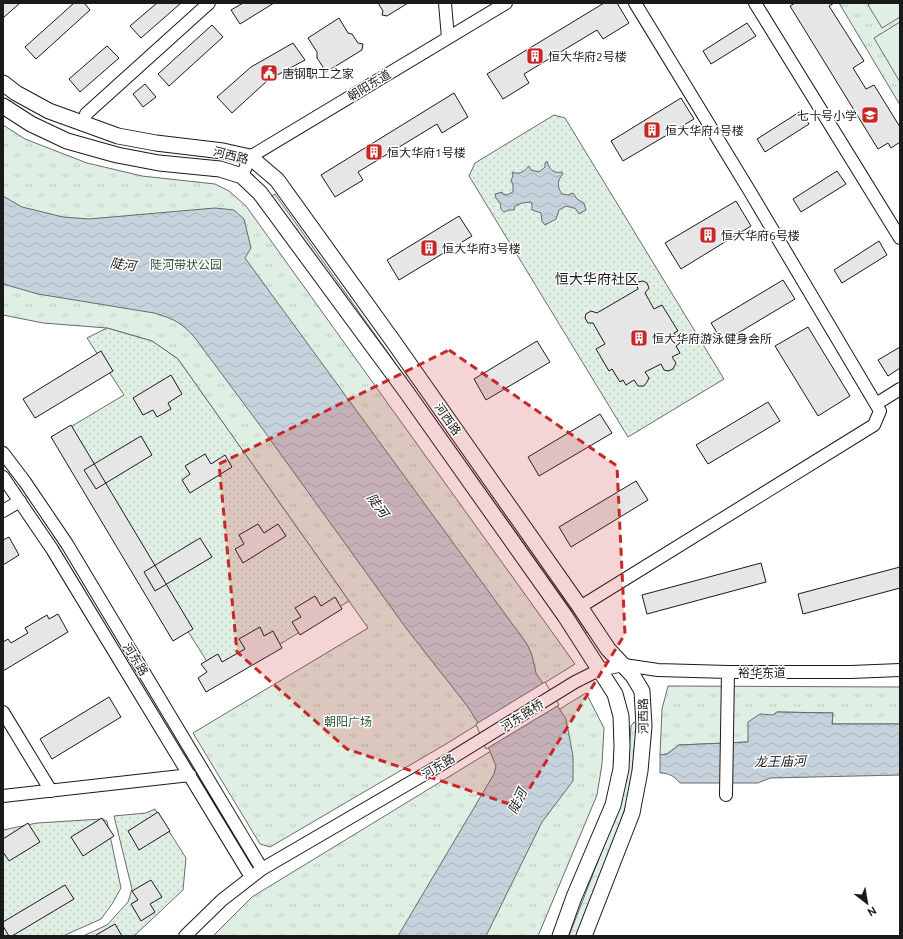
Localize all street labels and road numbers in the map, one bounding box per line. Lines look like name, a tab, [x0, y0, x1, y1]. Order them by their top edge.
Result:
street label: 朝阳东道	[345, 67, 393, 103]
street label: 河西路	[212, 144, 250, 166]
street label: 河西路	[432, 401, 464, 437]
street label: 河东路	[121, 640, 151, 678]
street label: 裕华东道	[738, 666, 786, 679]
street label: 河东路桥	[498, 697, 546, 733]
street label: 河西路	[636, 698, 650, 734]
street label: 河东路	[419, 751, 457, 781]

